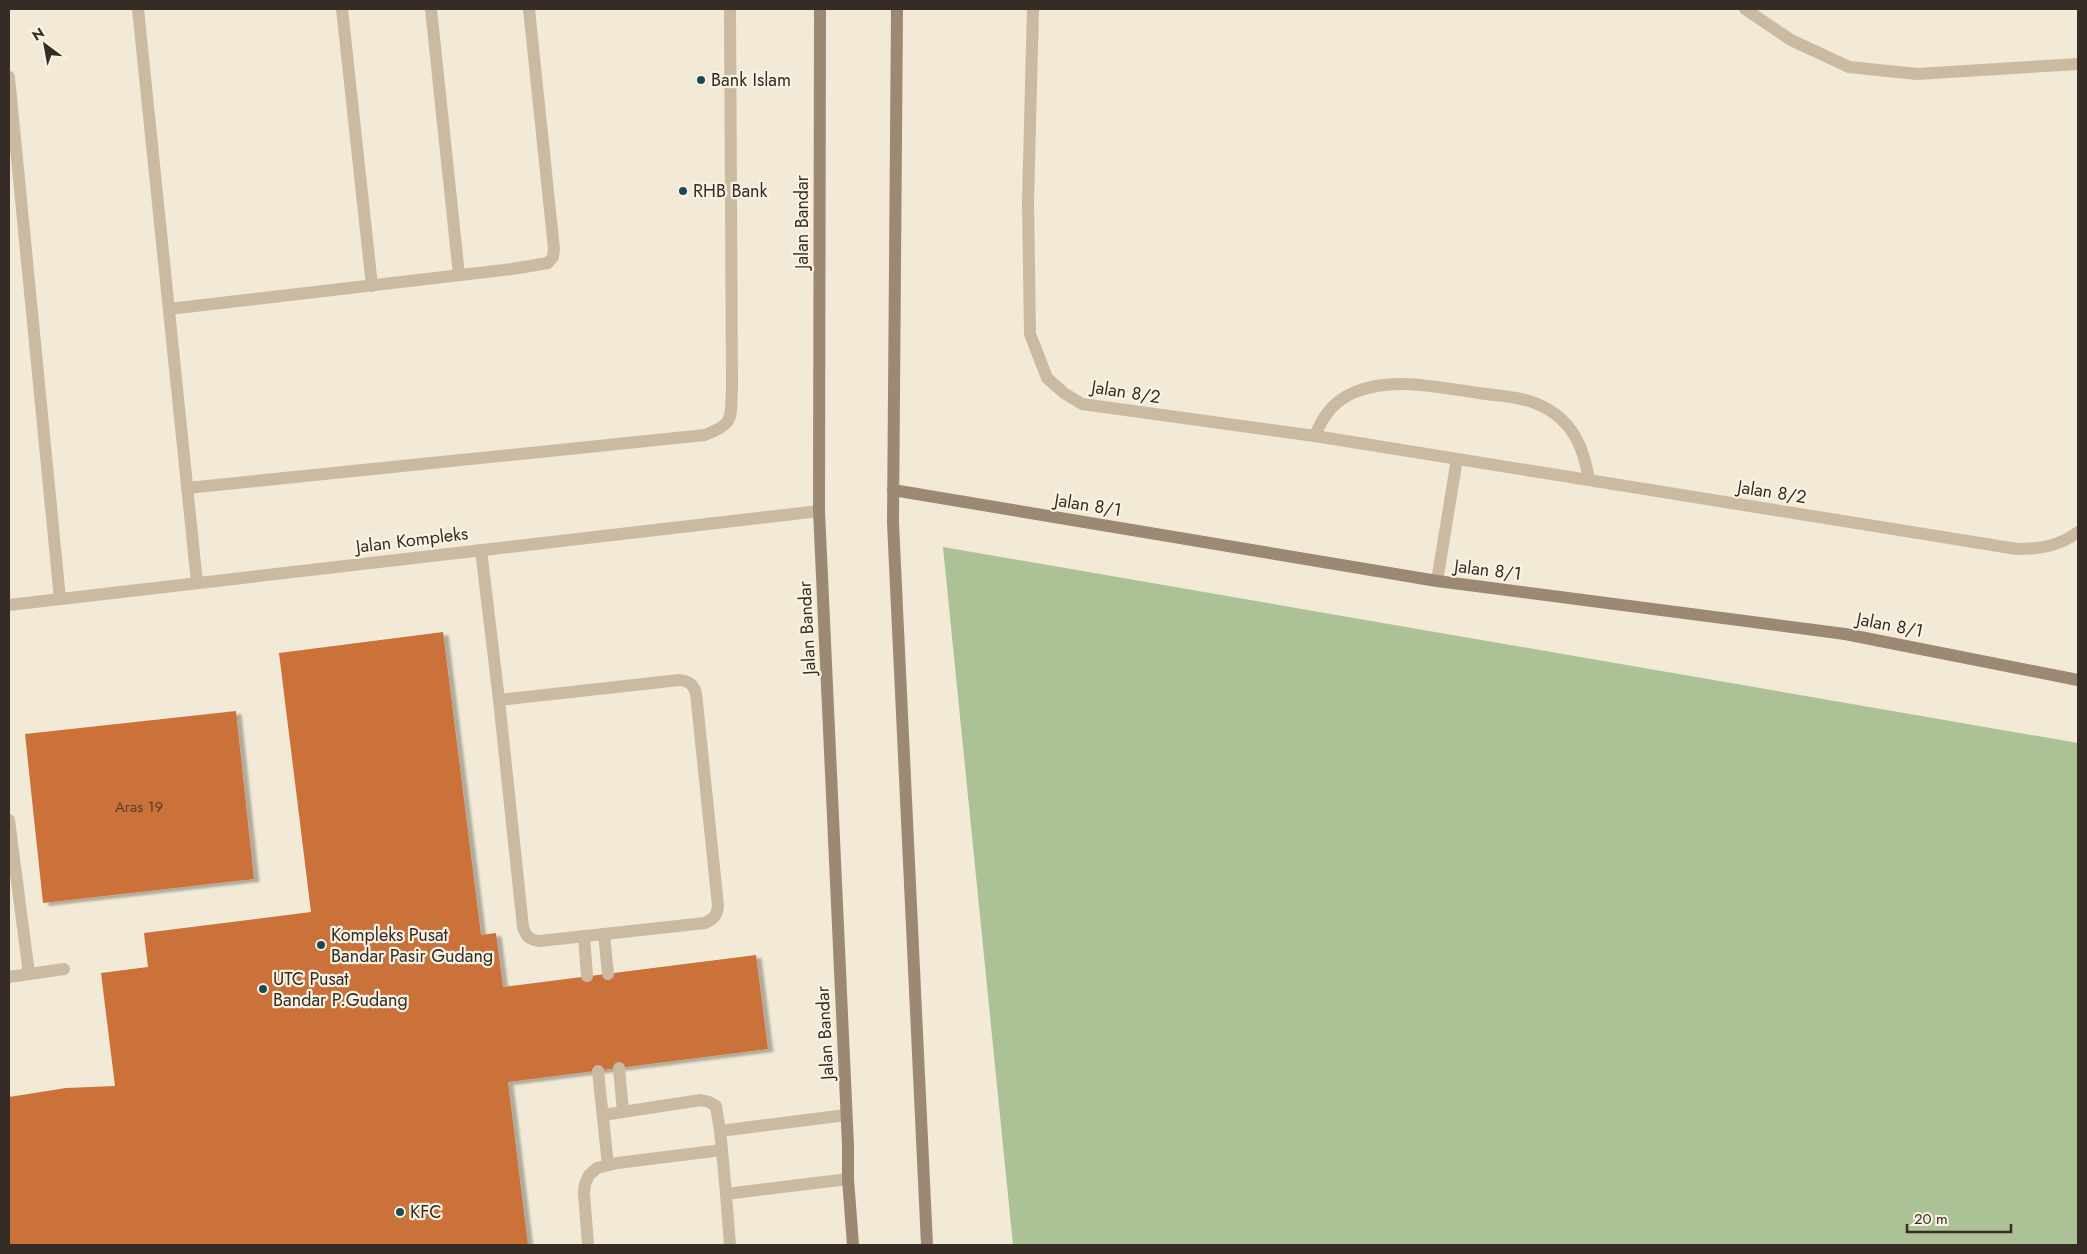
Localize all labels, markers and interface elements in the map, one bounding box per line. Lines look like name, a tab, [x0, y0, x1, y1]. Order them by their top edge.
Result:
north arrow	[20, 20, 70, 70]
text: N	[28, 23, 48, 45]
place label: Bank Islam	[711, 67, 791, 93]
marker: Bank Islam	[695, 74, 707, 86]
street label: Jalan Bandar	[789, 174, 815, 271]
place label: RHB Bank	[693, 178, 768, 204]
marker: RHB Bank	[677, 185, 689, 197]
street label: Jalan 8/2	[1088, 373, 1162, 410]
street label: Jalan 8/2	[1734, 473, 1808, 510]
street label: Jalan 8/1	[1051, 487, 1123, 523]
street label: Jalan Kompleks	[352, 520, 470, 560]
street label: Jalan 8/1	[1451, 553, 1523, 587]
street label: Jalan Bandar	[792, 580, 823, 678]
street label: Jalan 8/1	[1852, 605, 1926, 644]
house number: Aras 19	[115, 796, 163, 818]
place label: Kompleks Pusat Bandar Pasir Gudang	[331, 922, 493, 969]
marker: Kompleks Pusat Bandar Pasir Gudang	[315, 939, 327, 951]
place label: UTC Pusat Bandar P.Gudang	[273, 966, 408, 1013]
marker: UTC Pusat Bandar P.Gudang	[257, 983, 269, 995]
street label: Jalan Bandar	[810, 985, 841, 1083]
place label: KFC	[410, 1199, 442, 1225]
scale bar	[1907, 1202, 2011, 1234]
marker: KFC	[394, 1206, 406, 1218]
text: 20 m	[1914, 1208, 1948, 1230]

